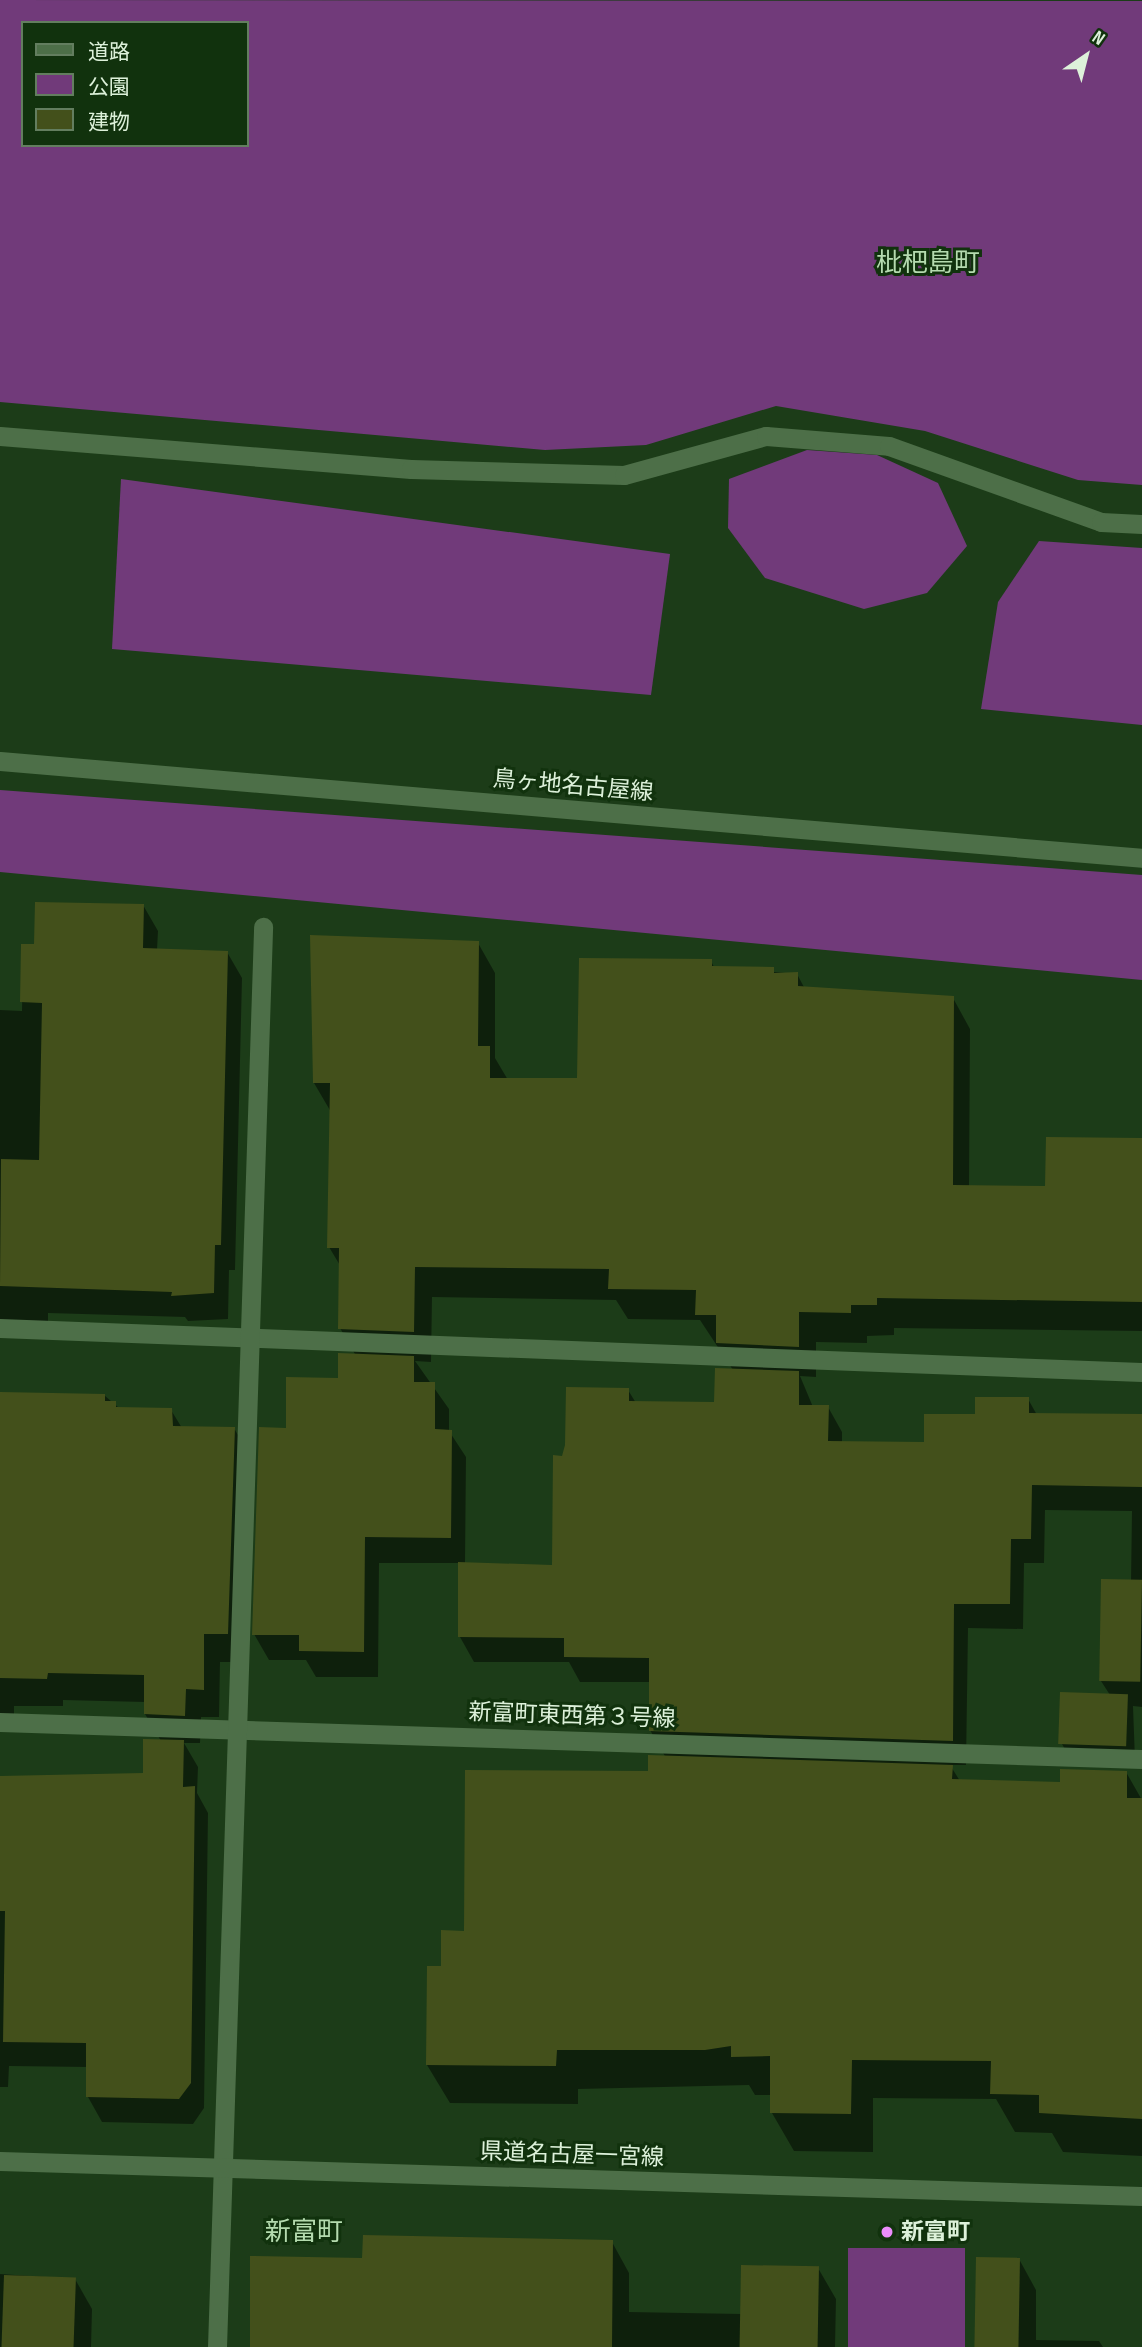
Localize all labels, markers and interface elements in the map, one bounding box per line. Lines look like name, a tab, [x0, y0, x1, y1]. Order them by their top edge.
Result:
legend	[21, 21, 248, 147]
north arrow	[1051, 21, 1121, 91]
text: N	[1088, 26, 1109, 51]
text: 道路	[88, 40, 130, 65]
text: 公園	[88, 75, 130, 100]
text: 建物	[88, 110, 130, 135]
district label: 枇杷島町	[876, 248, 980, 280]
street label: 鳥ヶ地名古屋線	[492, 765, 654, 807]
street label: 新富町東西第３号線	[468, 1699, 676, 1733]
street label: 県道名古屋一宮線	[480, 2138, 664, 2172]
district label: 新富町	[265, 2217, 343, 2249]
place label: 新富町	[901, 2218, 970, 2246]
marker: 新富町	[879, 2224, 895, 2240]

